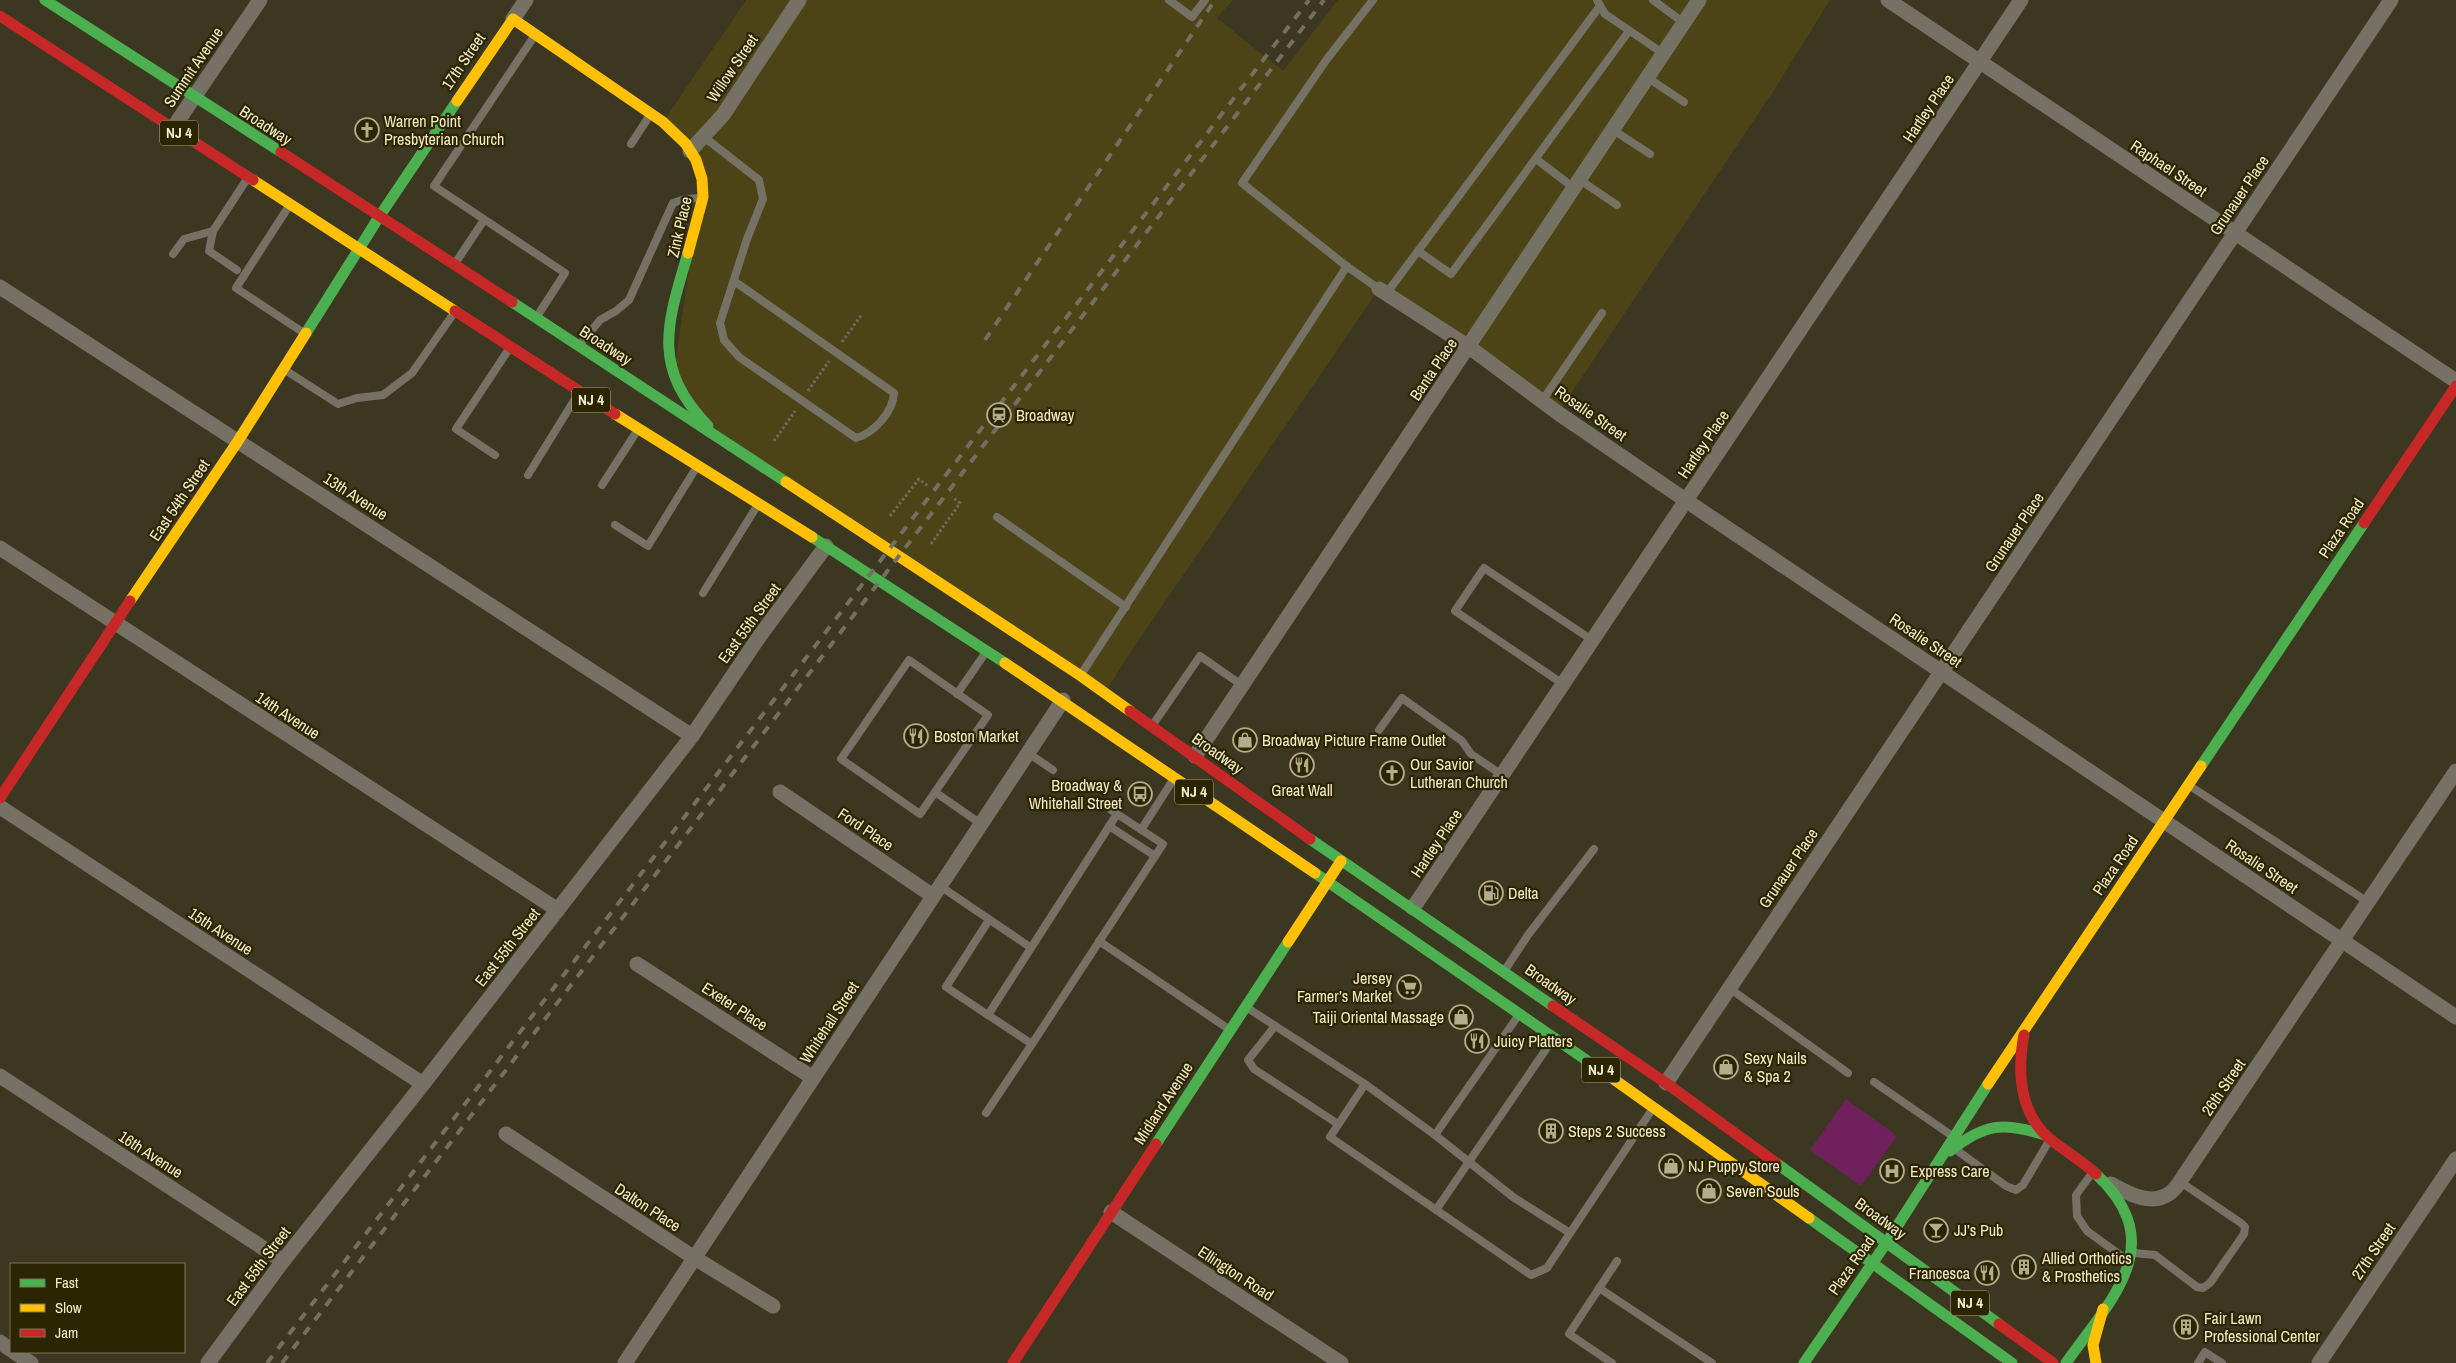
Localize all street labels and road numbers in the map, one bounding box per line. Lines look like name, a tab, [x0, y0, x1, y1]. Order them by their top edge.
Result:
street label: Summit Avenue	[158, 23, 228, 111]
street label: 17th Street	[436, 28, 490, 94]
street label: Willow Street	[701, 30, 763, 106]
street label: Hartley Place	[1897, 70, 1959, 146]
street label: Broadway	[236, 100, 297, 150]
road number: NJ 4	[160, 120, 198, 146]
street label: Raphael Street	[2127, 134, 2212, 202]
street label: Grunauer Place	[2204, 151, 2274, 239]
street label: Zink Place	[661, 194, 697, 260]
street label: Broadway	[576, 320, 637, 370]
street label: Banta Place	[1404, 334, 1462, 404]
street label: Rosalie Street	[1551, 380, 1632, 446]
road number: NJ 4	[572, 388, 610, 412]
street label: Hartley Place	[1672, 406, 1734, 482]
street label: East 54th Street	[144, 455, 215, 545]
street label: 13th Avenue	[320, 467, 392, 525]
street label: Grunauer Place	[1979, 488, 2049, 576]
street label: Plaza Road	[2313, 494, 2369, 562]
street label: East 55th Street	[712, 578, 786, 668]
street label: Rosalie Street	[1885, 608, 1967, 673]
street label: 14th Avenue	[252, 686, 324, 744]
street label: Broadway	[1188, 727, 1249, 779]
road number: NJ 4	[1175, 780, 1213, 804]
street label: Ford Place	[834, 802, 898, 856]
street label: Hartley Place	[1405, 805, 1467, 881]
street label: Grunauer Place	[1753, 824, 1823, 912]
street label: Plaza Road	[2087, 831, 2143, 899]
street label: Rosalie Street	[2221, 834, 2303, 899]
street label: 15th Avenue	[185, 902, 257, 960]
street label: East 55th Street	[469, 903, 545, 991]
street label: Broadway	[1521, 958, 1582, 1010]
street label: Exeter Place	[698, 977, 772, 1035]
street label: Whitehall Street	[794, 977, 864, 1067]
street label: 26th Street	[2196, 1054, 2250, 1120]
street label: Midland Avenue	[1128, 1058, 1198, 1148]
road number: NJ 4	[1582, 1058, 1620, 1082]
street label: 16th Avenue	[115, 1125, 187, 1183]
street label: Dalton Place	[611, 1178, 685, 1236]
street label: Broadway	[1851, 1192, 1911, 1244]
street label: 27th Street	[2346, 1218, 2400, 1284]
street label: East 55th Street	[221, 1222, 295, 1310]
street label: Plaza Road	[1823, 1231, 1879, 1299]
street label: Ellington Road	[1194, 1240, 1278, 1306]
road number: NJ 4	[1951, 1290, 1989, 1316]

